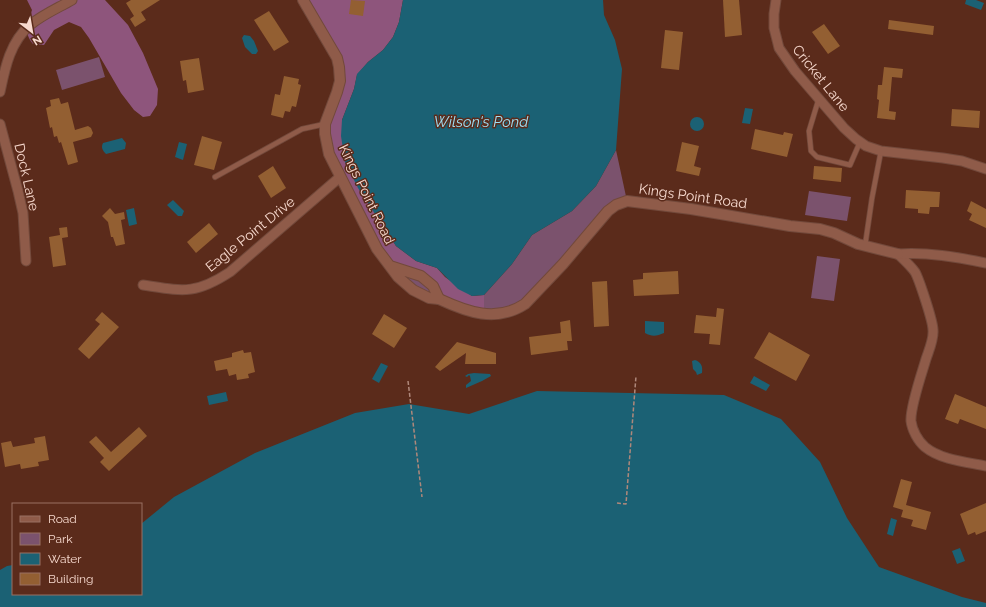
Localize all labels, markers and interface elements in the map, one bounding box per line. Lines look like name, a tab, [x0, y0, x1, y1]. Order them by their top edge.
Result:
north arrow	[12, 12, 52, 52]
text: N	[30, 32, 44, 48]
street label: Cricket Lane	[789, 42, 853, 114]
water label: Wilson's Pond	[434, 113, 529, 131]
street label: Dock Lane	[11, 141, 43, 213]
street label: Kings Point Road	[336, 141, 398, 247]
street label: Kings Point Road	[638, 180, 748, 212]
street label: Eagle Point Drive	[202, 193, 298, 275]
legend	[12, 503, 142, 595]
text: Road	[48, 512, 77, 526]
text: Park	[48, 532, 73, 546]
text: Water	[48, 552, 82, 566]
text: Building	[48, 572, 94, 586]

